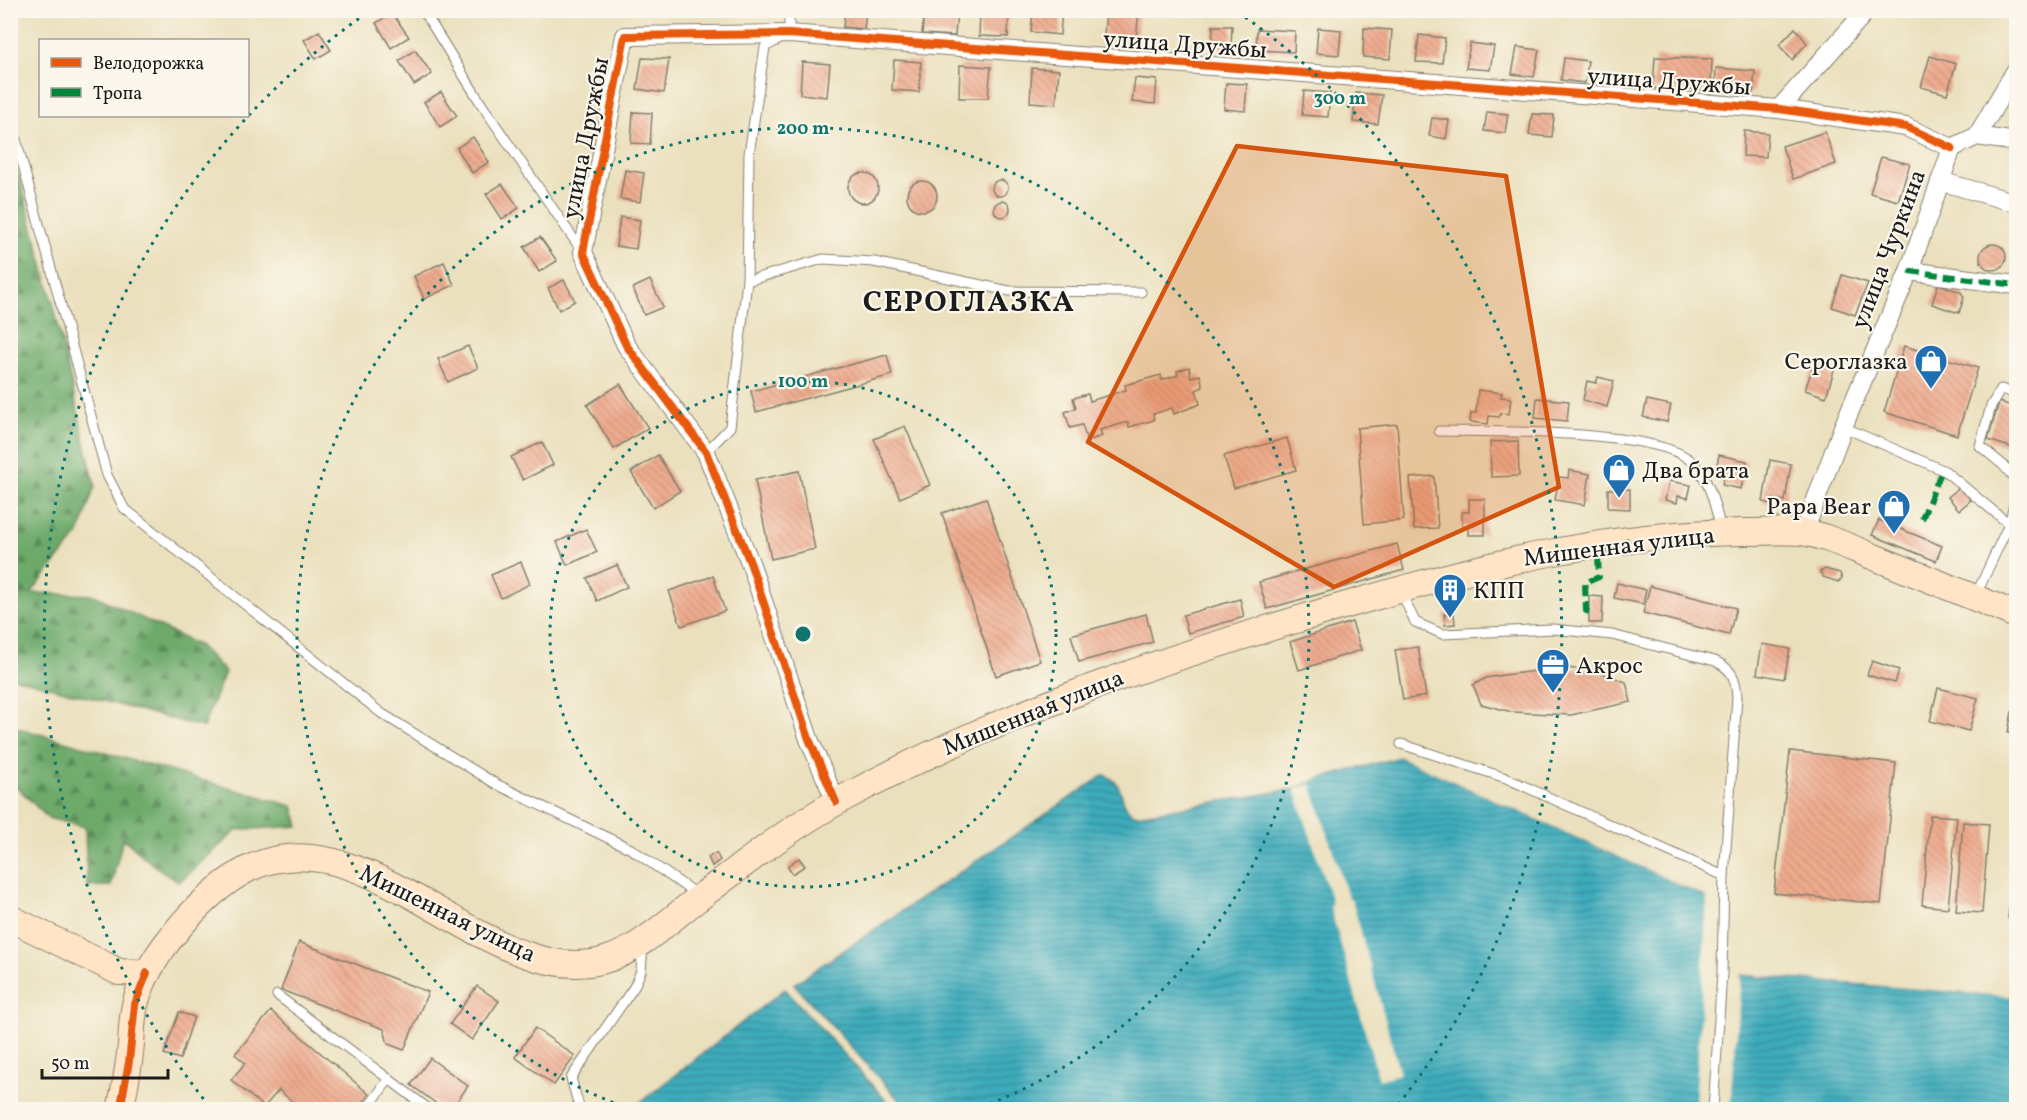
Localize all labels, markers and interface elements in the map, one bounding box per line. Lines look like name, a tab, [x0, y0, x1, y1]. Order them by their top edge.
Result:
street label: улица Дружбы	[1102, 23, 1268, 69]
legend	[39, 39, 249, 117]
text: Велодорожка	[93, 52, 204, 77]
street label: улица Дружбы	[555, 54, 619, 222]
street label: улица Дружбы	[1586, 60, 1752, 106]
text: Тропа	[93, 82, 142, 107]
text: 300 m	[1314, 87, 1366, 112]
text: 200 m	[777, 117, 829, 142]
street label: улица Чуркина	[1844, 165, 1936, 334]
district label: СЕРОГЛАЗКА	[863, 282, 1075, 324]
shop icon: Сероглазка	[1913, 343, 1949, 390]
place label: Сероглазка	[1784, 346, 1908, 380]
text: 100 m	[778, 370, 828, 395]
shop icon: Два брата	[1601, 452, 1637, 499]
place label: Два брата	[1642, 455, 1750, 489]
shop icon: Papa Bear	[1876, 488, 1912, 535]
place label: Papa Bear	[1766, 491, 1871, 525]
street label: Мишенная улица	[1521, 519, 1717, 577]
building icon: КПП	[1432, 572, 1468, 619]
place label: КПП	[1473, 575, 1525, 609]
centre of rings	[793, 624, 813, 644]
office icon: Акрос	[1535, 647, 1571, 694]
place label: Акрос	[1576, 650, 1643, 684]
street label: Мишенная улица	[938, 662, 1130, 766]
street label: Мишенная улица	[353, 857, 541, 972]
scale bar	[42, 1042, 168, 1080]
text: 50 m	[51, 1052, 90, 1077]

